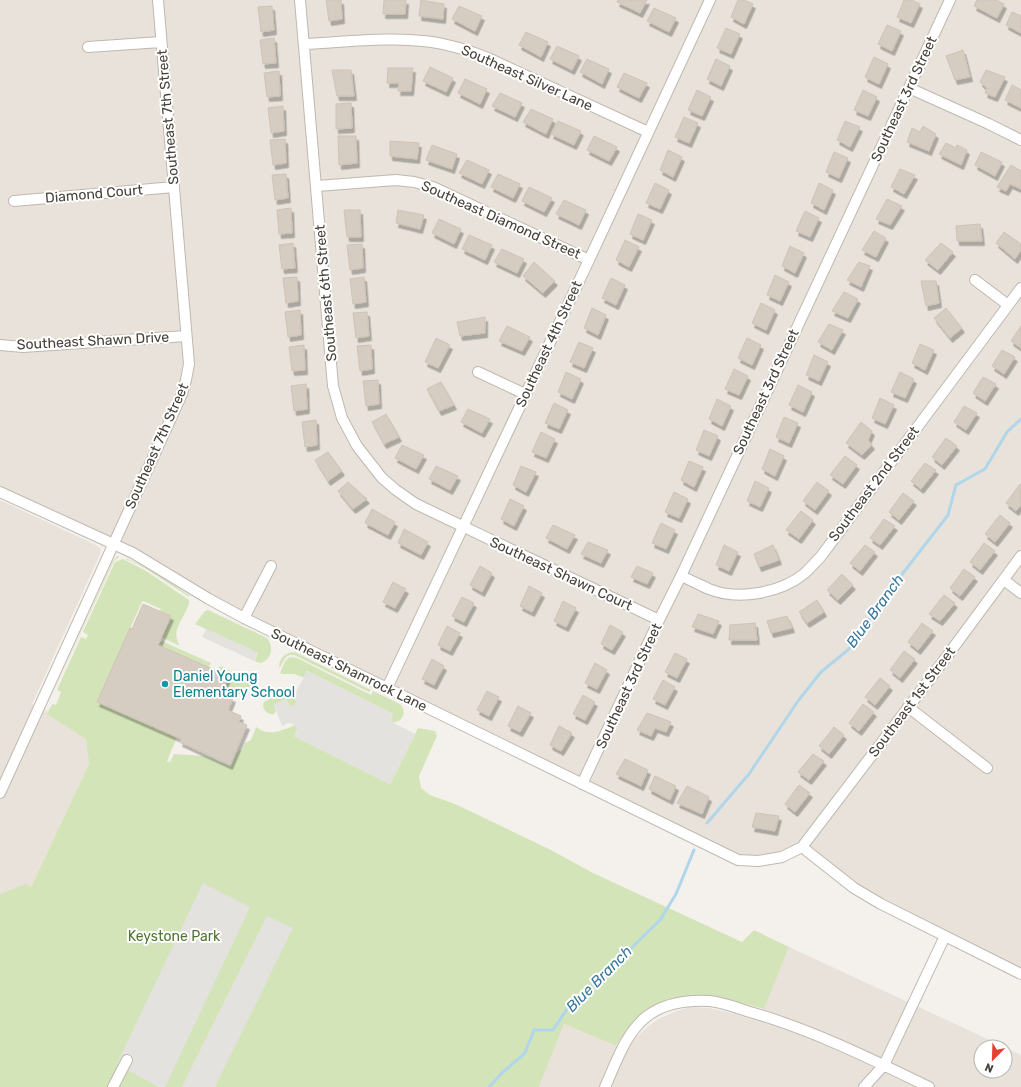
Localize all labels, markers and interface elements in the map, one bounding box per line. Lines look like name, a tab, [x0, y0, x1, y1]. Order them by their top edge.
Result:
street label: Southeast 3rd Street	[867, 33, 941, 164]
street label: Southeast Silver Lane	[459, 41, 595, 115]
street label: Southeast 7th Street	[154, 48, 182, 185]
street label: Southeast Diamond Street	[419, 177, 584, 263]
street label: Diamond Court	[44, 181, 144, 207]
street label: Southeast 6th Street	[312, 223, 340, 362]
street label: Southeast 4th Street	[512, 278, 586, 410]
street label: Southeast 3rd Street	[729, 326, 803, 457]
street label: Southeast Shawn Drive	[16, 329, 170, 353]
street label: Southeast 7th Street	[122, 380, 193, 512]
street label: Southeast 2nd Street	[825, 423, 923, 545]
street label: Southeast Shawn Court	[487, 533, 635, 615]
water label: Blue Branch	[842, 571, 908, 651]
street label: Southeast 3rd Street	[592, 620, 666, 751]
street label: Southeast Shamrock Lane	[268, 625, 430, 715]
street label: Southeast 1st Street	[865, 643, 959, 760]
place label: Daniel Young Elementary School	[173, 668, 295, 701]
marker: Daniel Young Elementary School	[160, 679, 170, 689]
park label: Keystone Park	[128, 928, 221, 945]
water label: Blue Branch	[562, 942, 636, 1016]
north arrow	[973, 1039, 1013, 1079]
text: N	[983, 1060, 995, 1075]

